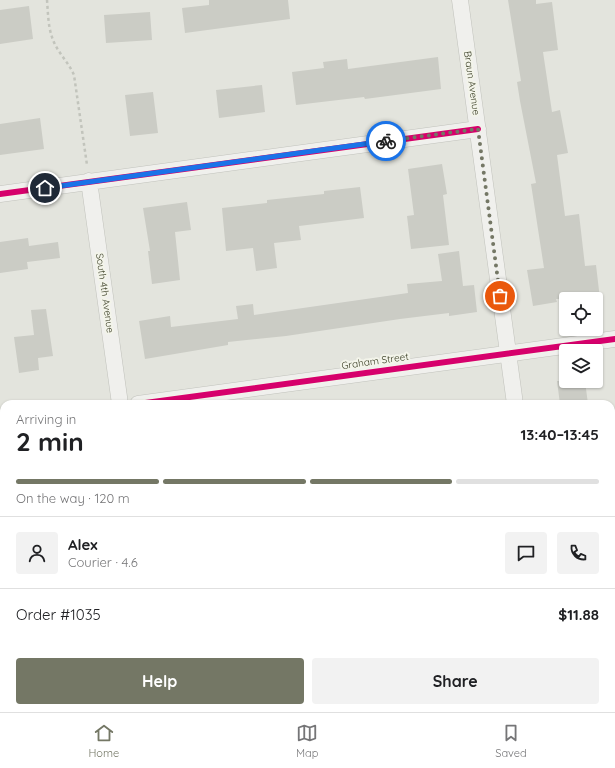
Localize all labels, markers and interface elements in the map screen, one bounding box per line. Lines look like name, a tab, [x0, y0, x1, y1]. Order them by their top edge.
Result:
street label: Braun Avenue	[461, 50, 483, 116]
courier	[366, 121, 406, 161]
icon: bike	[375, 130, 397, 152]
pin	[28, 171, 62, 205]
icon: home	[34, 177, 56, 199]
street label: South 4th Avenue	[93, 252, 117, 334]
pin	[483, 279, 517, 313]
icon: bag	[489, 285, 511, 307]
map controls	[559, 292, 603, 388]
button: locate	[559, 292, 603, 336]
button: layers	[559, 344, 603, 388]
street label: Graham Street	[341, 350, 410, 372]
text: Arriving in	[16, 411, 76, 427]
text: 2 min	[16, 425, 84, 458]
text: 13:40–13:45	[520, 425, 599, 444]
text: On the way · 120 m	[16, 490, 130, 506]
button: person	[16, 532, 58, 574]
button: chat	[505, 532, 547, 574]
button: phone	[557, 532, 599, 574]
text: Alex	[68, 535, 98, 554]
text: Courier · 4.6	[68, 554, 138, 570]
text: Order #1035	[16, 605, 101, 624]
text: $11.88	[558, 605, 599, 624]
button: Help	[16, 658, 304, 704]
button: Share	[312, 658, 599, 704]
tab: Home	[88, 722, 119, 760]
tab: Map	[296, 722, 318, 760]
tab: Saved	[495, 722, 527, 760]

